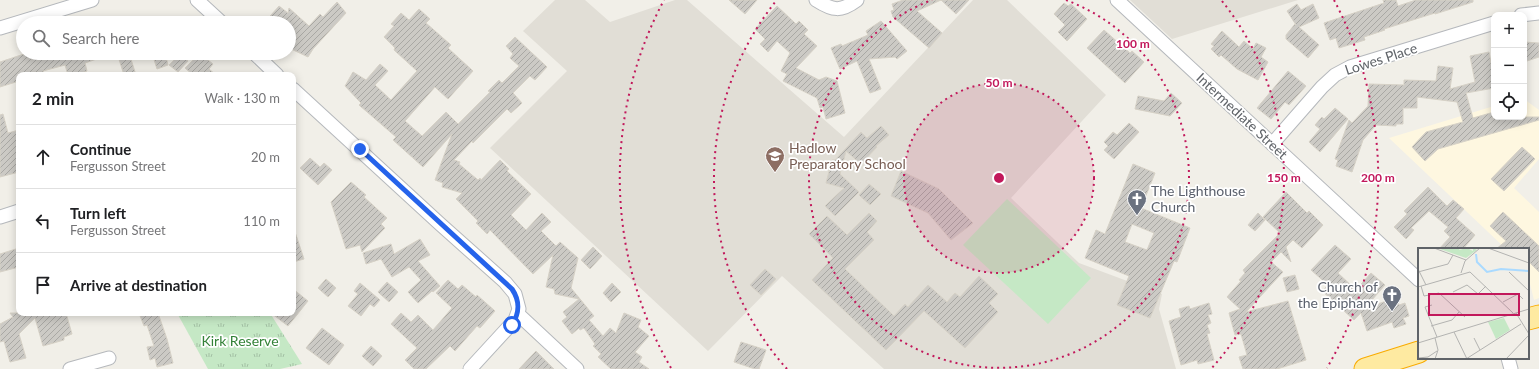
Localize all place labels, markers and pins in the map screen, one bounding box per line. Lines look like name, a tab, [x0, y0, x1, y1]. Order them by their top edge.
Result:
place label: Hadlow Preparatory School	[789, 139, 906, 172]
school or university icon: Hadlow Preparatory School	[764, 145, 786, 173]
centre of rings	[992, 171, 1006, 185]
place label: The Lighthouse Church	[1151, 182, 1246, 215]
church icon: The Lighthouse Church	[1126, 188, 1148, 216]
place label: Church of the Epiphany	[1298, 278, 1379, 311]
church icon: Church of the Epiphany	[1381, 284, 1403, 312]

